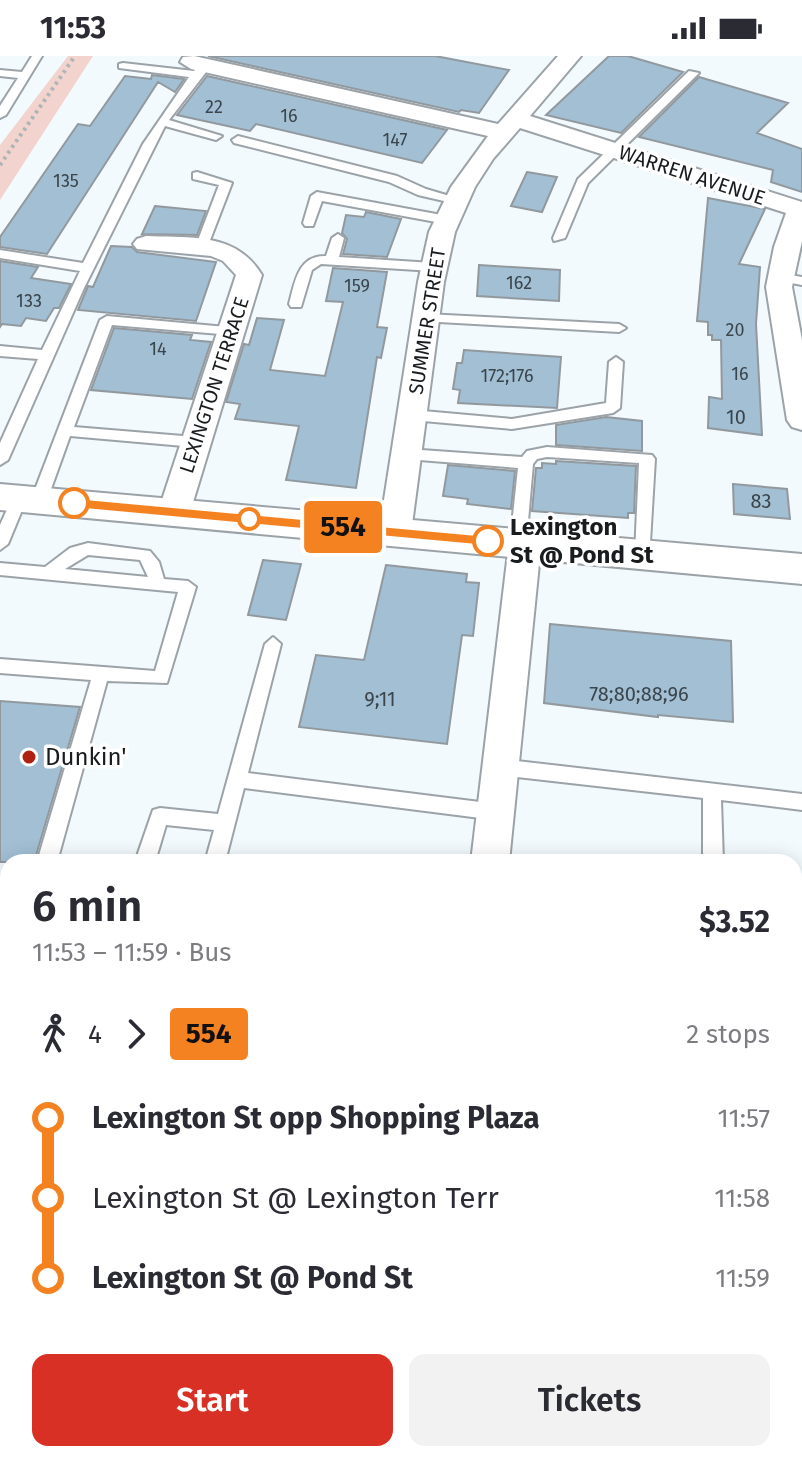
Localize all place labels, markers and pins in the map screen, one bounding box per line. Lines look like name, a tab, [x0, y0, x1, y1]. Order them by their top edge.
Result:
unlabelled marker	[59, 488, 89, 518]
unlabelled marker	[238, 508, 260, 530]
place label: Lexington St @ Pond St	[510, 513, 654, 569]
marker: Lexington St @ Pond St	[473, 526, 503, 556]
place label: Dunkin'	[45, 743, 127, 771]
marker: Dunkin'	[20, 748, 38, 766]

